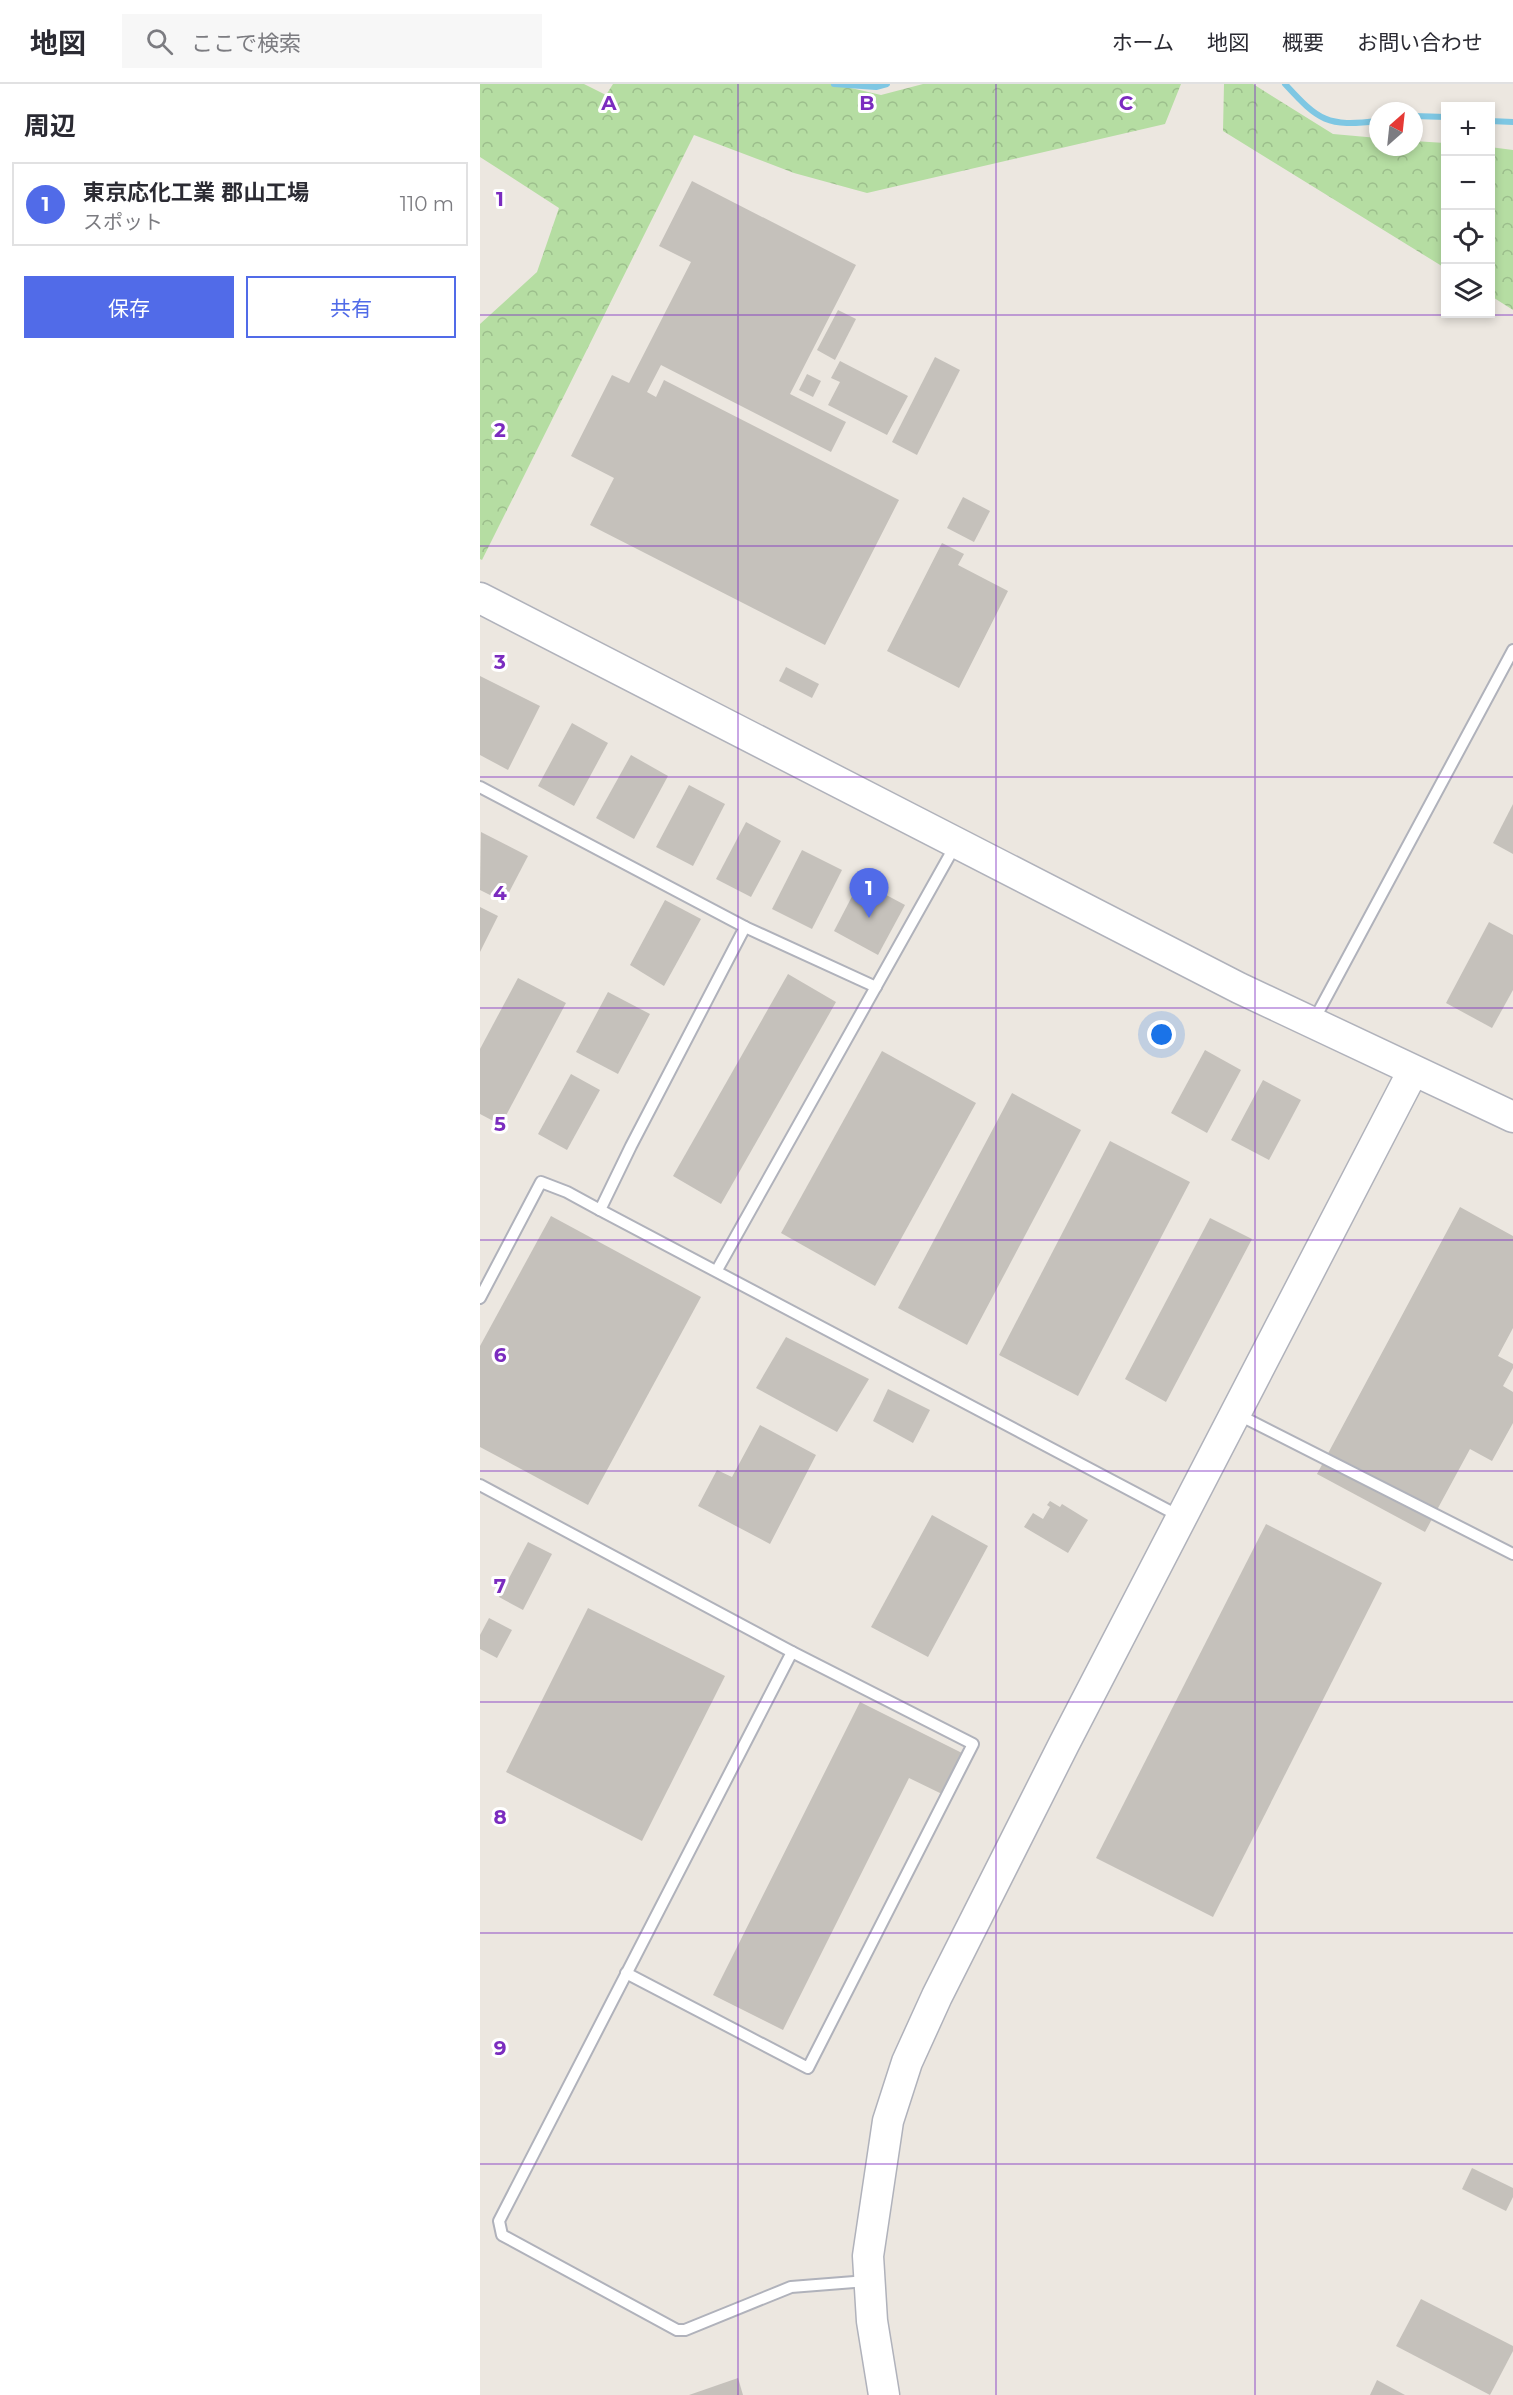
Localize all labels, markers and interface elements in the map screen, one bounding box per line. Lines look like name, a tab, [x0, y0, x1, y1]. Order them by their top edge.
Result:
search box	[122, 14, 542, 68]
icon: search	[143, 25, 176, 58]
text: 地図	[30, 26, 86, 60]
text: ここで検索	[191, 30, 301, 57]
text: ホーム	[1112, 30, 1174, 55]
text: 地図	[1207, 30, 1249, 55]
text: 概要	[1282, 30, 1324, 55]
text: お問い合わせ	[1357, 30, 1483, 55]
text: A	[600, 91, 617, 115]
text: B	[859, 91, 875, 115]
text: C	[1119, 91, 1134, 115]
north arrow	[1369, 102, 1423, 156]
map controls	[1441, 102, 1495, 318]
button: +	[1441, 102, 1495, 156]
text: 周辺	[24, 110, 76, 142]
button: −	[1441, 156, 1495, 210]
text: 東京応化工業 郡山工場	[83, 179, 309, 206]
text: 1	[496, 187, 504, 211]
text: 1	[42, 192, 49, 216]
text: 110 m	[400, 192, 454, 216]
text: スポット	[83, 210, 163, 234]
button: locate	[1441, 210, 1495, 264]
button: layers	[1441, 264, 1495, 318]
button: 保存	[24, 276, 234, 338]
button: 共有	[246, 276, 456, 338]
text: 2	[494, 418, 506, 442]
text: 3	[493, 650, 506, 674]
pin: 1	[850, 868, 888, 918]
text: 4	[493, 881, 507, 905]
your location	[1147, 1020, 1176, 1049]
text: 5	[494, 1112, 506, 1136]
text: 6	[494, 1343, 507, 1367]
text: 7	[494, 1574, 506, 1598]
text: 8	[493, 1805, 507, 1829]
text: 9	[494, 2036, 506, 2060]

